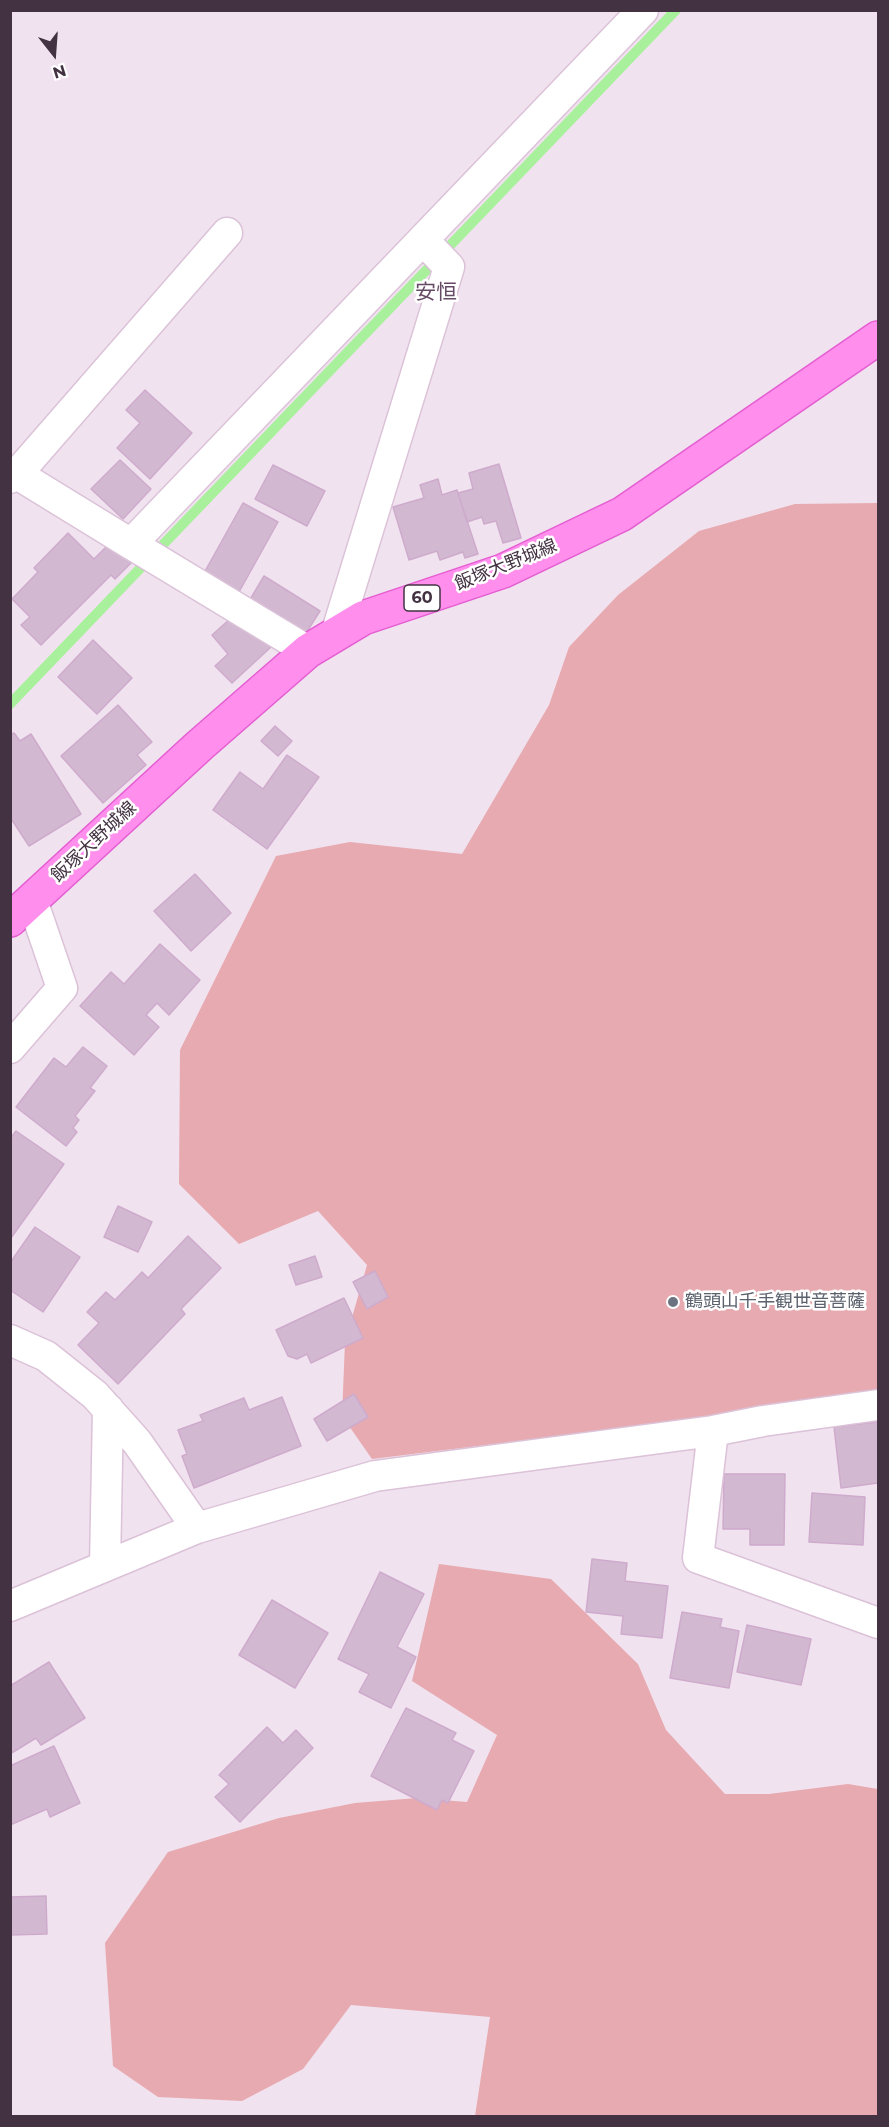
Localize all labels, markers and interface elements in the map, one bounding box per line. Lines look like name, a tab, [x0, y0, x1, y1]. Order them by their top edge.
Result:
north arrow	[24, 24, 84, 84]
text: N	[50, 61, 68, 83]
district label: 安恒	[415, 280, 457, 306]
street label: 飯塚大野城線	[452, 535, 560, 595]
road number: 60	[404, 585, 440, 611]
street label: 飯塚大野城線	[47, 797, 141, 887]
place label: 鶴頭山千手観世音菩薩	[685, 1291, 865, 1313]
marker: 鶴頭山千手観世音菩薩	[666, 1295, 680, 1309]

